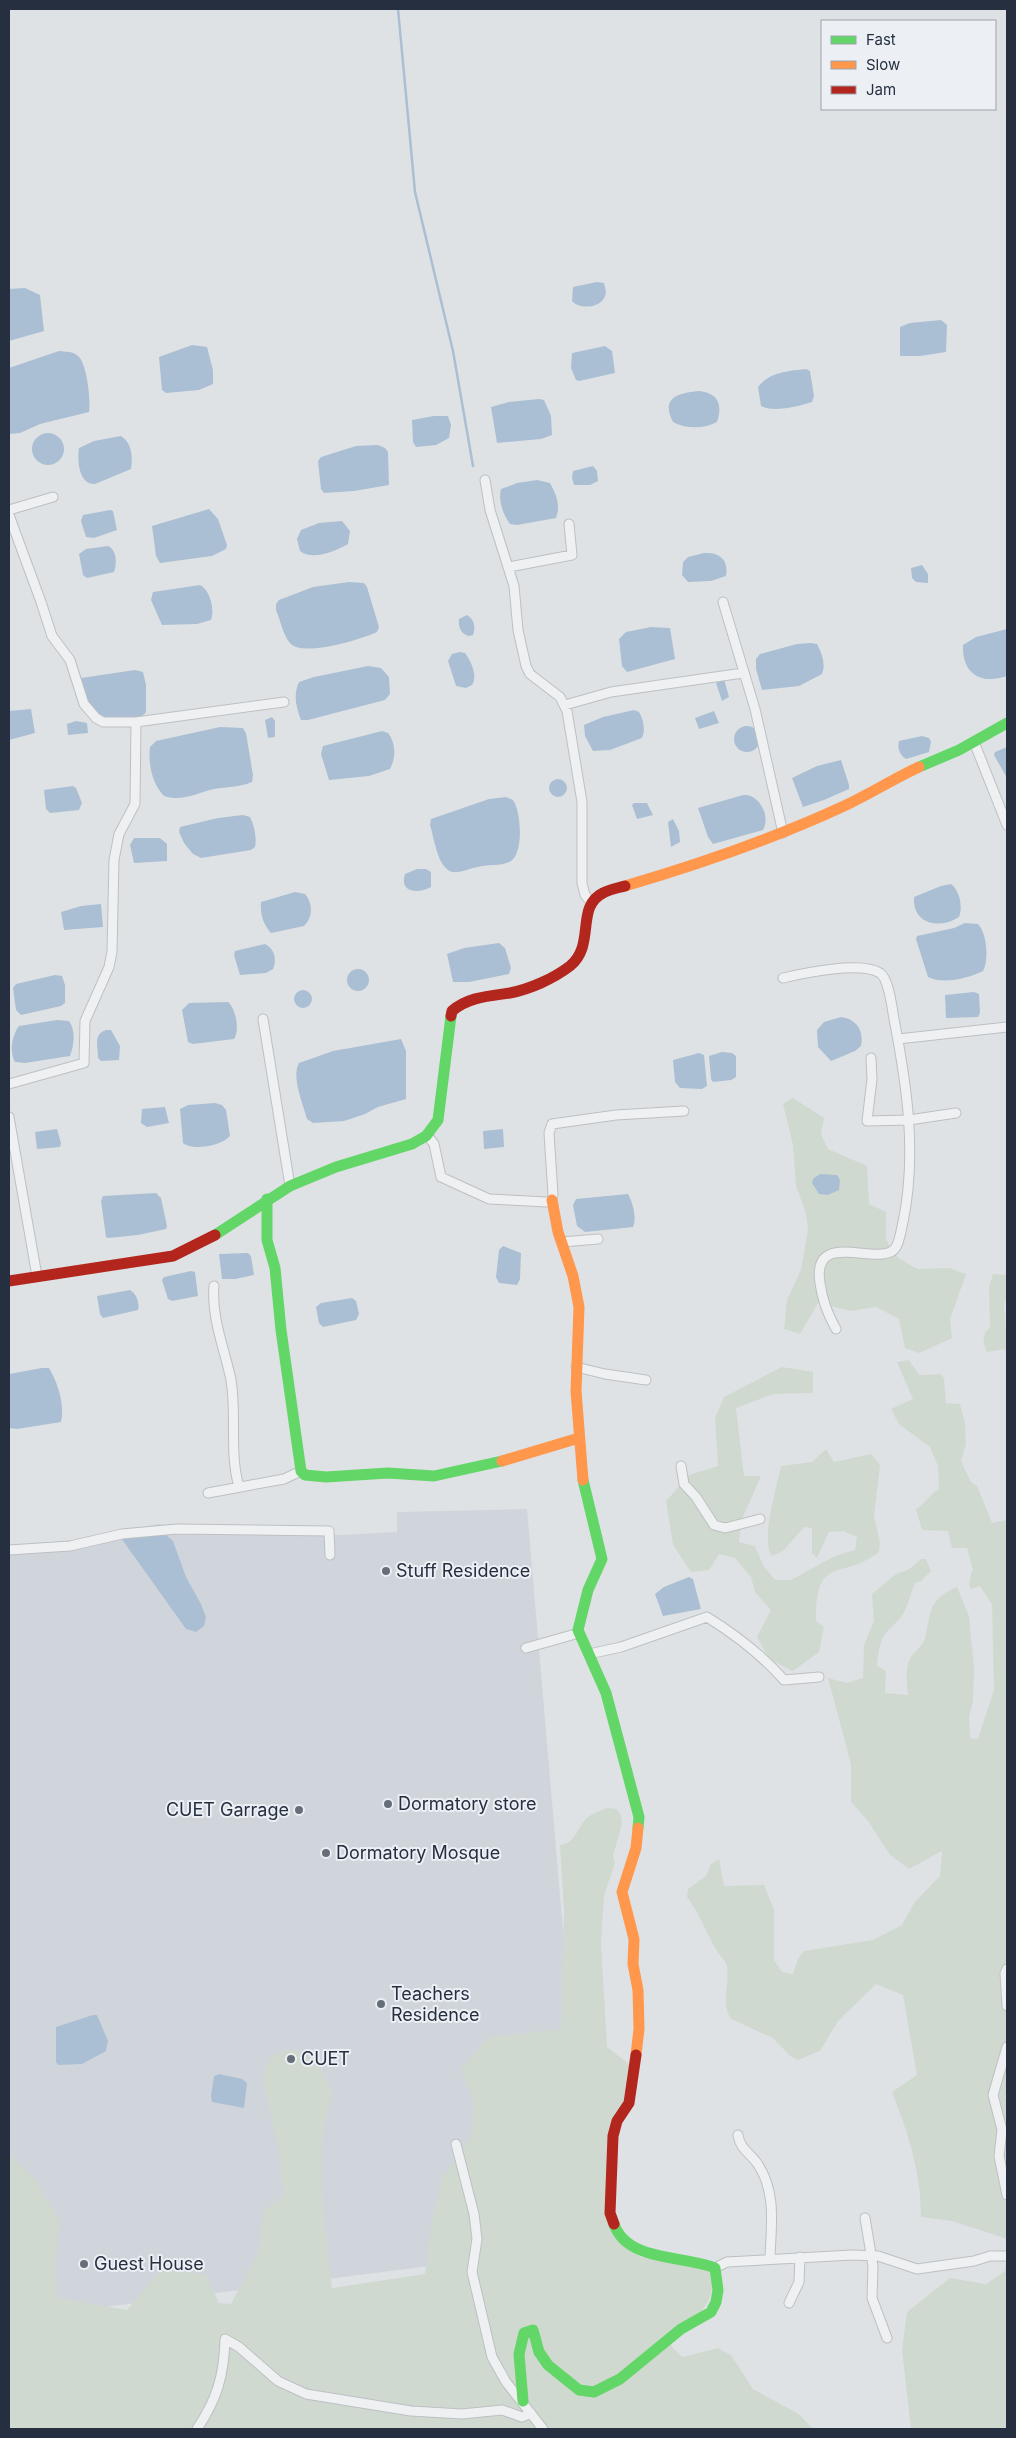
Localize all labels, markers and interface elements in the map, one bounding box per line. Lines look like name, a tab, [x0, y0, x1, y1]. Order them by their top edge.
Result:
legend	[821, 20, 996, 110]
text: Fast	[866, 30, 896, 49]
text: Slow	[866, 55, 900, 74]
text: Jam	[866, 80, 896, 99]
place label: Stuff Residence	[396, 1560, 530, 1581]
marker: Stuff Residence	[380, 1565, 392, 1577]
place label: Dormatory store	[398, 1793, 536, 1814]
marker: Dormatory store	[382, 1798, 394, 1810]
place label: CUET Garrage	[166, 1799, 289, 1820]
marker: CUET Garrage	[293, 1804, 305, 1816]
place label: Dormatory Mosque	[336, 1842, 500, 1863]
marker: Dormatory Mosque	[320, 1847, 332, 1859]
place label: Teachers Residence	[391, 1983, 480, 2025]
marker: Teachers Residence	[375, 1998, 387, 2010]
place label: CUET	[301, 2048, 350, 2069]
marker: CUET	[285, 2053, 297, 2065]
place label: Guest House	[94, 2253, 204, 2274]
marker: Guest House	[78, 2258, 90, 2270]

